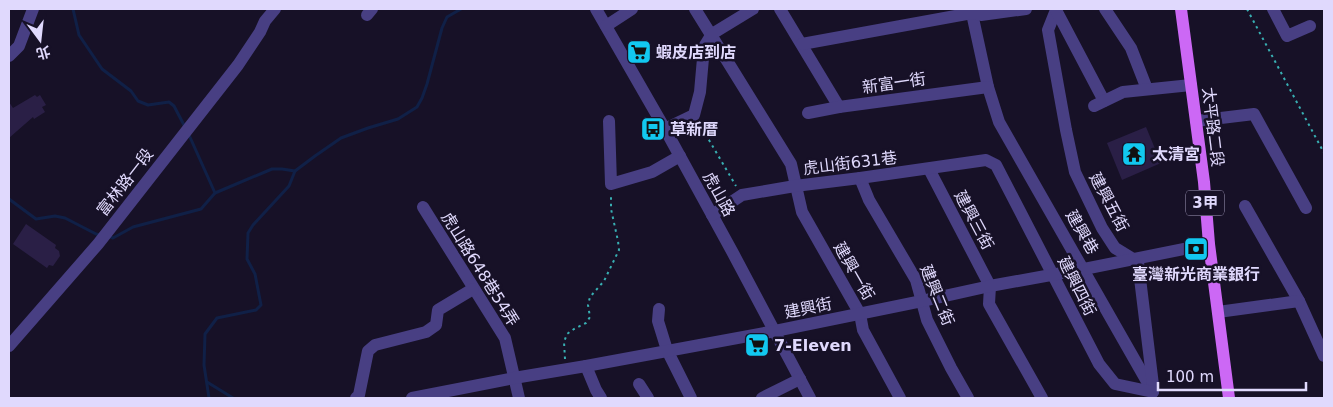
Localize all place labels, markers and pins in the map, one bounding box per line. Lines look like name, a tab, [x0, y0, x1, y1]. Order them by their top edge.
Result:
supermarket icon: 蝦皮店到店	[626, 39, 652, 65]
place label: 蝦皮店到店	[656, 43, 736, 62]
bus stop icon: 草新厝	[640, 116, 666, 142]
place label: 草新厝	[670, 120, 718, 139]
temple icon: 太清宮	[1121, 141, 1147, 167]
place label: 太清宮	[1152, 145, 1200, 164]
bank icon: 臺灣新光商業銀行	[1183, 236, 1209, 262]
place label: 臺灣新光商業銀行	[1132, 265, 1260, 284]
supermarket icon: 7-Eleven	[744, 332, 770, 358]
place label: 7-Eleven	[774, 336, 852, 355]

